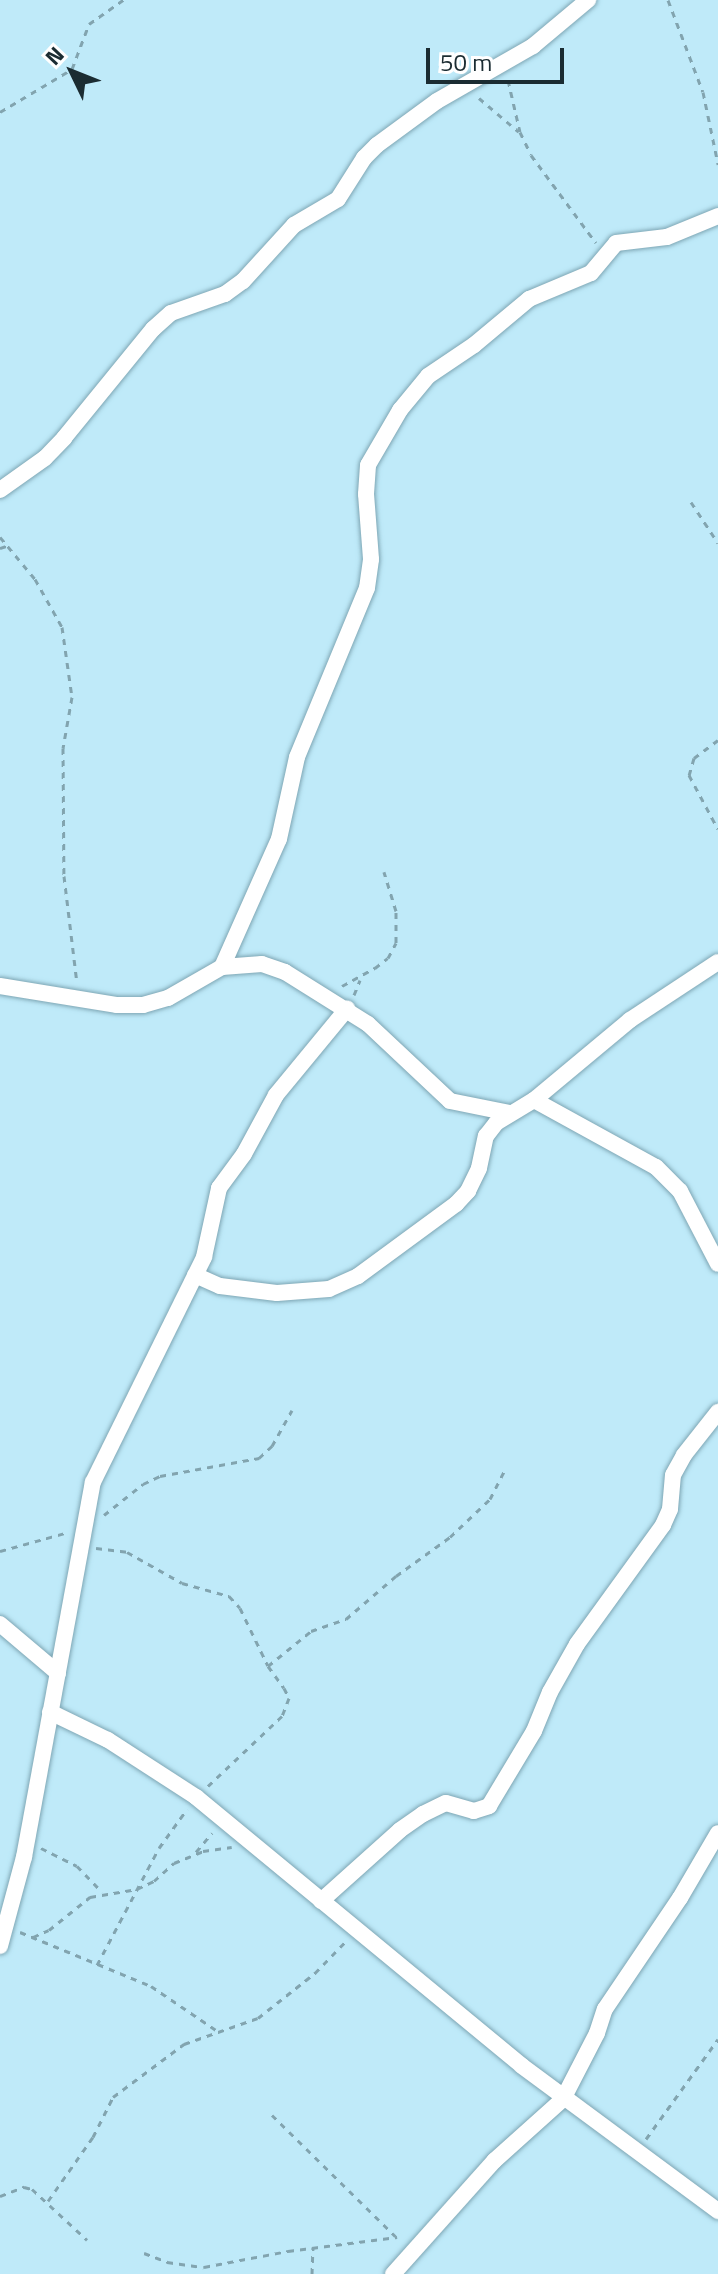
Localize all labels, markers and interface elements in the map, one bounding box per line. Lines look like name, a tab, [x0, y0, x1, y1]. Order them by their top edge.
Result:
north arrow	[32, 32, 112, 112]
scale bar	[430, 32, 568, 82]
text: N	[37, 38, 72, 73]
text: 50 m	[440, 44, 492, 80]

